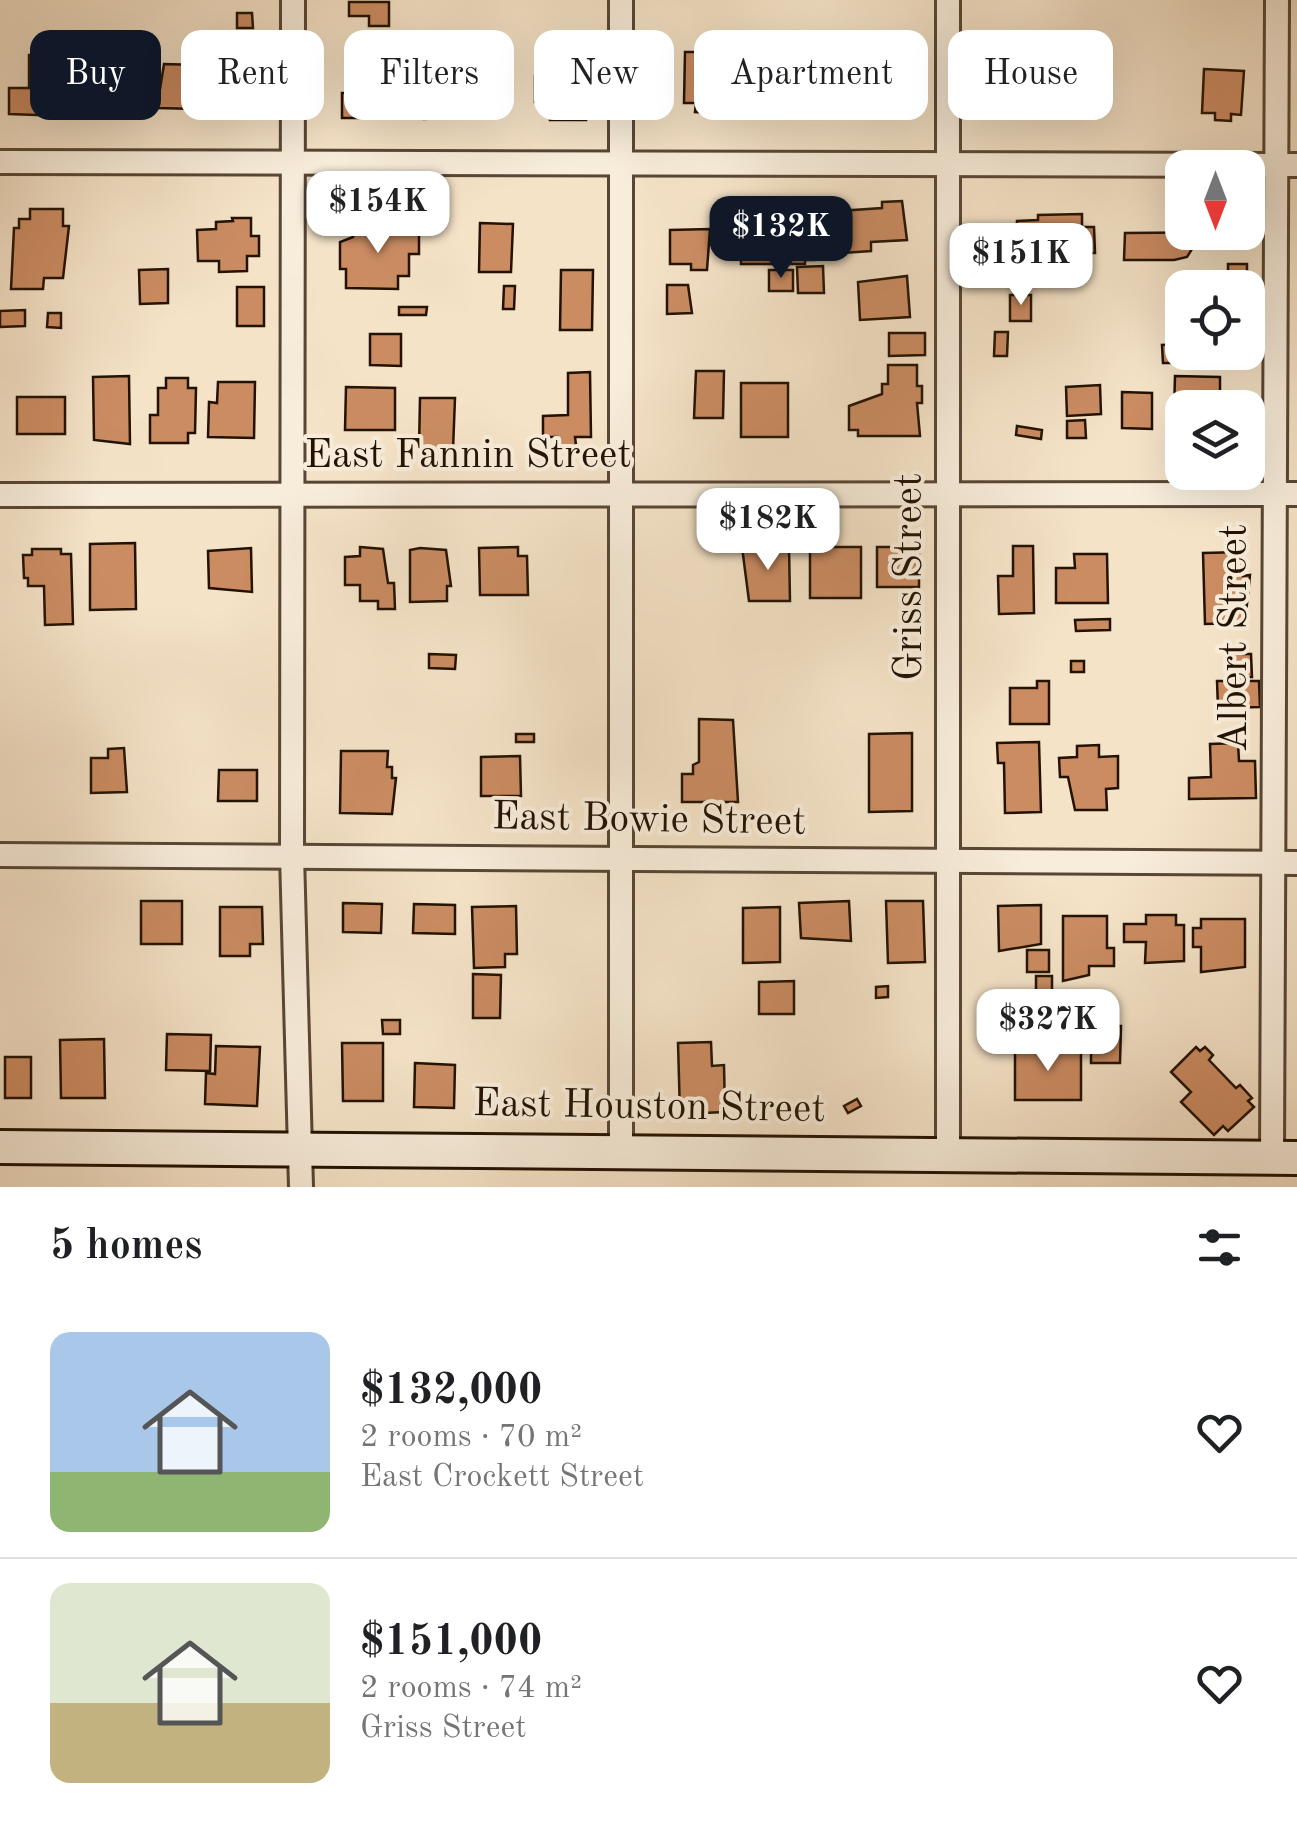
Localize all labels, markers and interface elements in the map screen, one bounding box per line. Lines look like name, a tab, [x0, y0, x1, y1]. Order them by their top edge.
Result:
chip: Buy	[30, 30, 161, 120]
chip: Rent	[181, 30, 324, 120]
chip: Filters	[344, 30, 514, 120]
chip: New	[534, 30, 674, 120]
chip: Apartment	[694, 30, 928, 120]
chip: House	[948, 30, 1113, 120]
north arrow	[1165, 150, 1265, 250]
map controls	[1165, 150, 1265, 490]
pin: $154K	[308, 171, 448, 256]
text: $154K	[329, 187, 427, 219]
pin: $132K	[711, 196, 851, 281]
text: $132K	[732, 212, 830, 244]
pin: $151K	[951, 223, 1091, 308]
text: $151K	[972, 239, 1070, 271]
button: locate	[1165, 270, 1265, 370]
button: layers	[1165, 390, 1265, 490]
street label: East Fannin Street	[305, 437, 631, 477]
street label: Griss Street	[891, 473, 931, 681]
pin: $182K	[698, 488, 838, 573]
text: $182K	[719, 504, 817, 536]
street label: Albert Street	[1216, 524, 1256, 752]
street label: East Bowie Street	[492, 798, 806, 844]
pin: $327K	[978, 989, 1118, 1074]
text: $327K	[999, 1005, 1097, 1037]
street label: East Houston Street	[472, 1085, 826, 1131]
icon: filters	[1192, 1220, 1247, 1275]
text: 5 homes	[50, 1226, 202, 1268]
text: $132,000	[360, 1371, 542, 1413]
icon: home	[130, 1372, 250, 1492]
icon: heart	[1192, 1405, 1247, 1460]
text: 2 rooms · 70 m²	[360, 1422, 582, 1454]
text: East Crockett Street	[360, 1462, 644, 1494]
text: $151,000	[360, 1622, 542, 1664]
icon: home	[130, 1623, 250, 1743]
icon: heart	[1192, 1656, 1247, 1711]
text: 2 rooms · 74 m²	[360, 1673, 582, 1705]
text: Griss Street	[360, 1713, 526, 1745]

